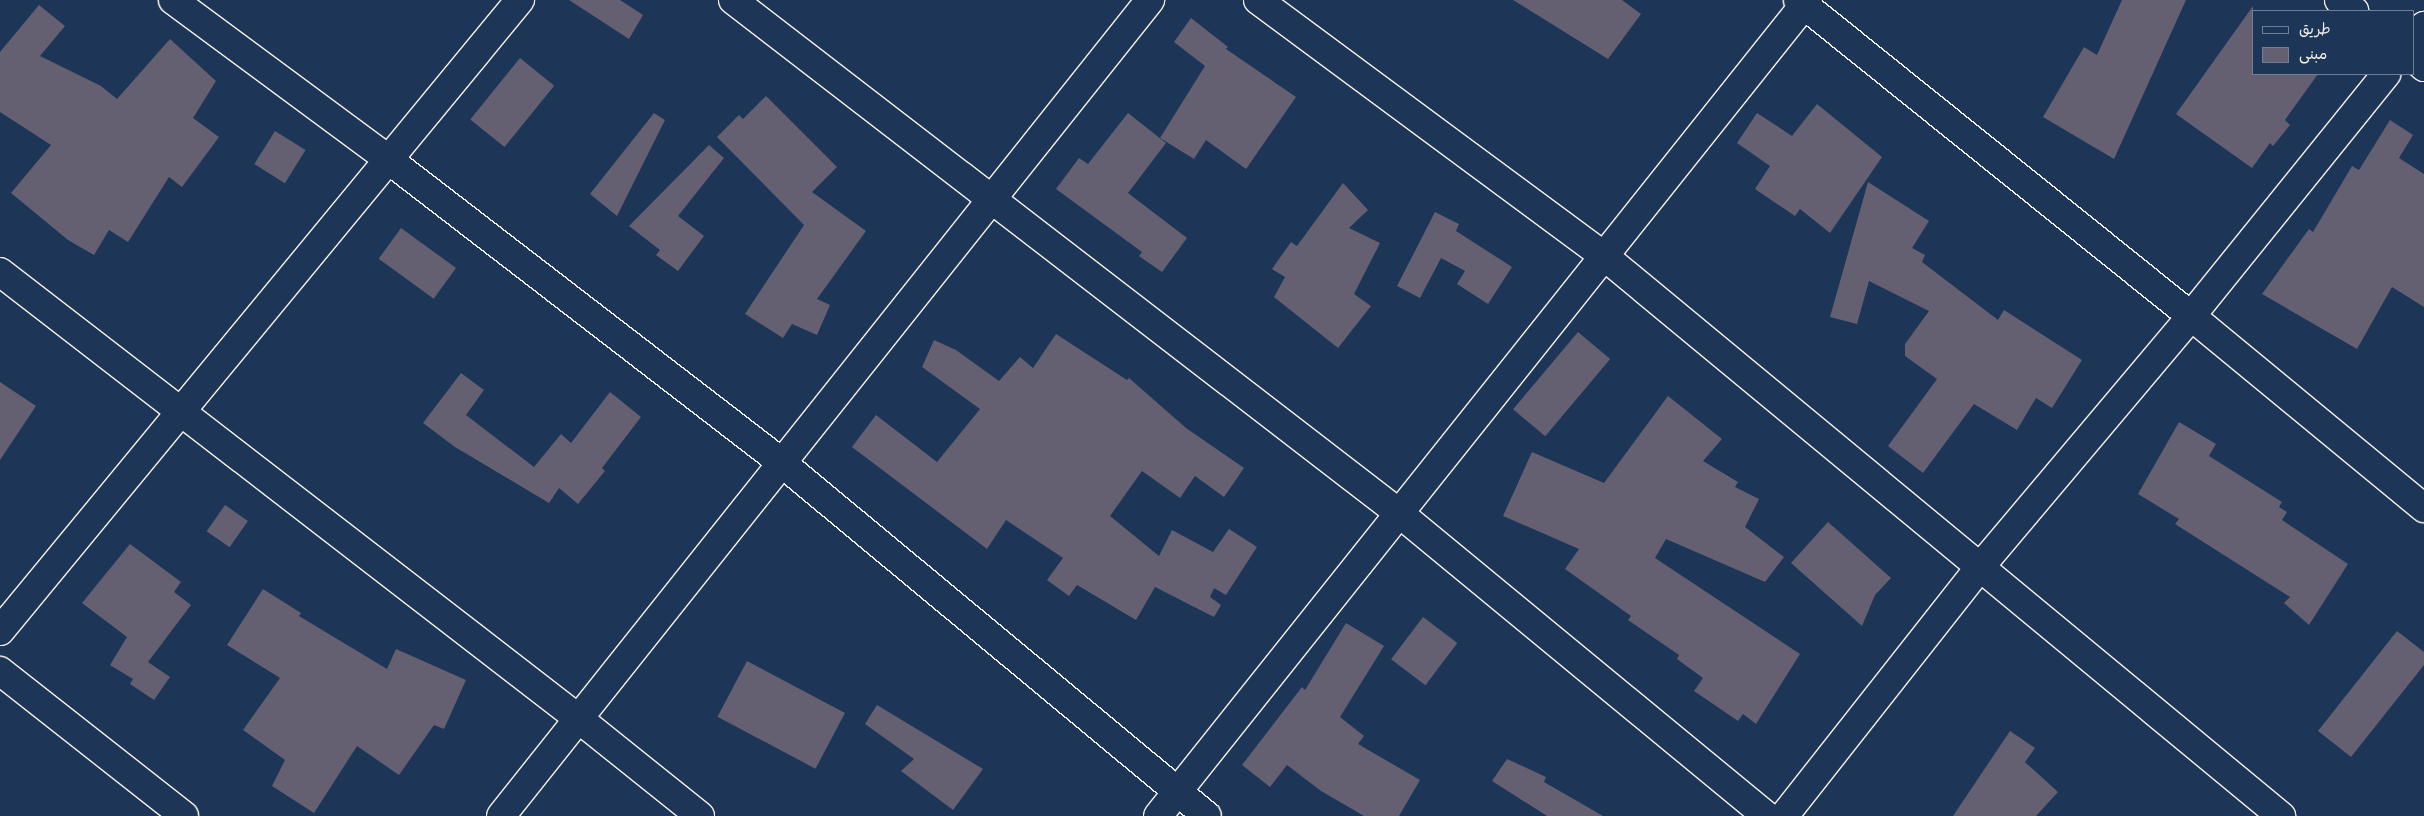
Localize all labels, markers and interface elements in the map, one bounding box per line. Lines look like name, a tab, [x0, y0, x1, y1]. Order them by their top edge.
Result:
legend	[2252, 10, 2414, 75]
text: طريق	[2299, 20, 2331, 39]
text: مبنى	[2299, 45, 2327, 64]

